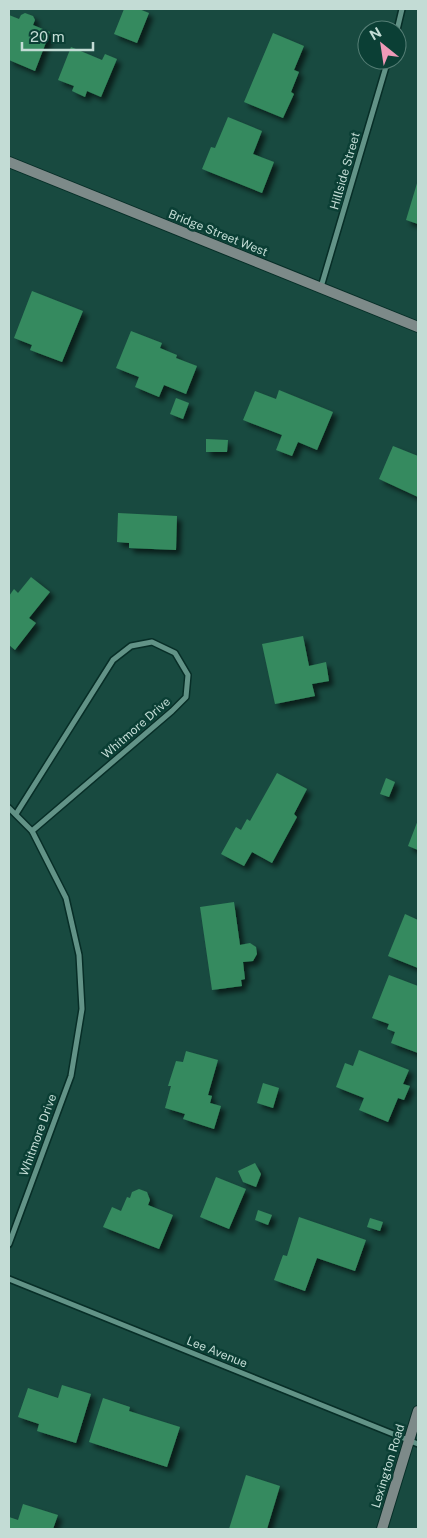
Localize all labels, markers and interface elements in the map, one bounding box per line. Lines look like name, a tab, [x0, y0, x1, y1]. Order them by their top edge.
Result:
scale bar	[22, 20, 94, 52]
north arrow	[357, 20, 407, 70]
text: N	[367, 24, 384, 43]
text: 20 m	[30, 28, 65, 45]
street label: Hillside Street	[327, 130, 363, 211]
street label: Bridge Street West	[166, 207, 270, 259]
street label: Whitmore Drive	[99, 694, 173, 762]
street label: Whitmore Drive	[17, 1092, 59, 1178]
street label: Lee Avenue	[185, 1333, 250, 1371]
street label: Lexington Road	[369, 1422, 407, 1510]

